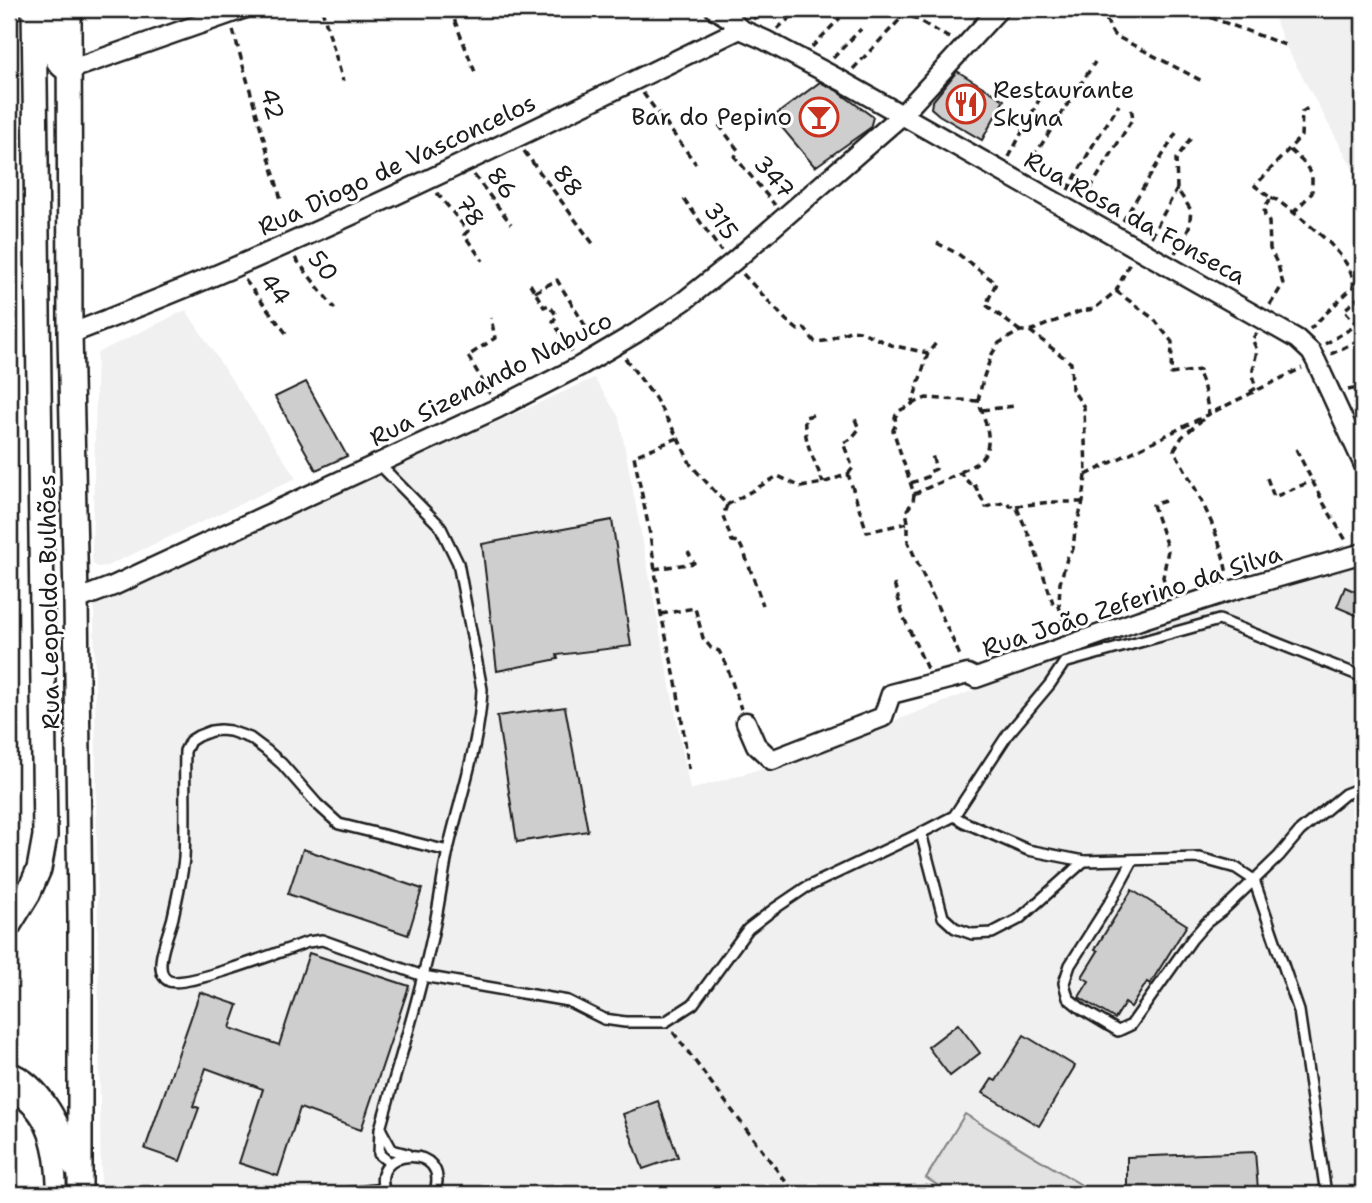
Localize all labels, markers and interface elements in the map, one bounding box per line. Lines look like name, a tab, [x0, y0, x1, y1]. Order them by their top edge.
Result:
place label: Restaurante Skyna	[993, 74, 1134, 134]
restaurant icon: Restaurante Skyna	[945, 83, 987, 125]
street label: 42	[252, 84, 292, 124]
street label: Rua Diogo de Vasconcelos	[253, 86, 541, 244]
bar icon: Bar do Pepino	[798, 96, 840, 138]
place label: Bar do Pepino	[631, 101, 792, 133]
street label: Rua Rosa da Fonseca	[1018, 144, 1252, 292]
street label: 347	[746, 148, 802, 206]
street label: 88	[545, 158, 591, 204]
street label: 86	[479, 160, 525, 206]
street label: 78	[448, 189, 492, 233]
street label: 315	[696, 195, 746, 247]
street label: 50	[301, 244, 345, 288]
street label: 44	[252, 266, 298, 312]
street label: Rua Sizenando Nabuco	[364, 304, 618, 454]
street label: Rua Leopoldo Bulhões	[31, 474, 67, 730]
street label: Rua João Zeferino da Silva	[978, 537, 1286, 665]

